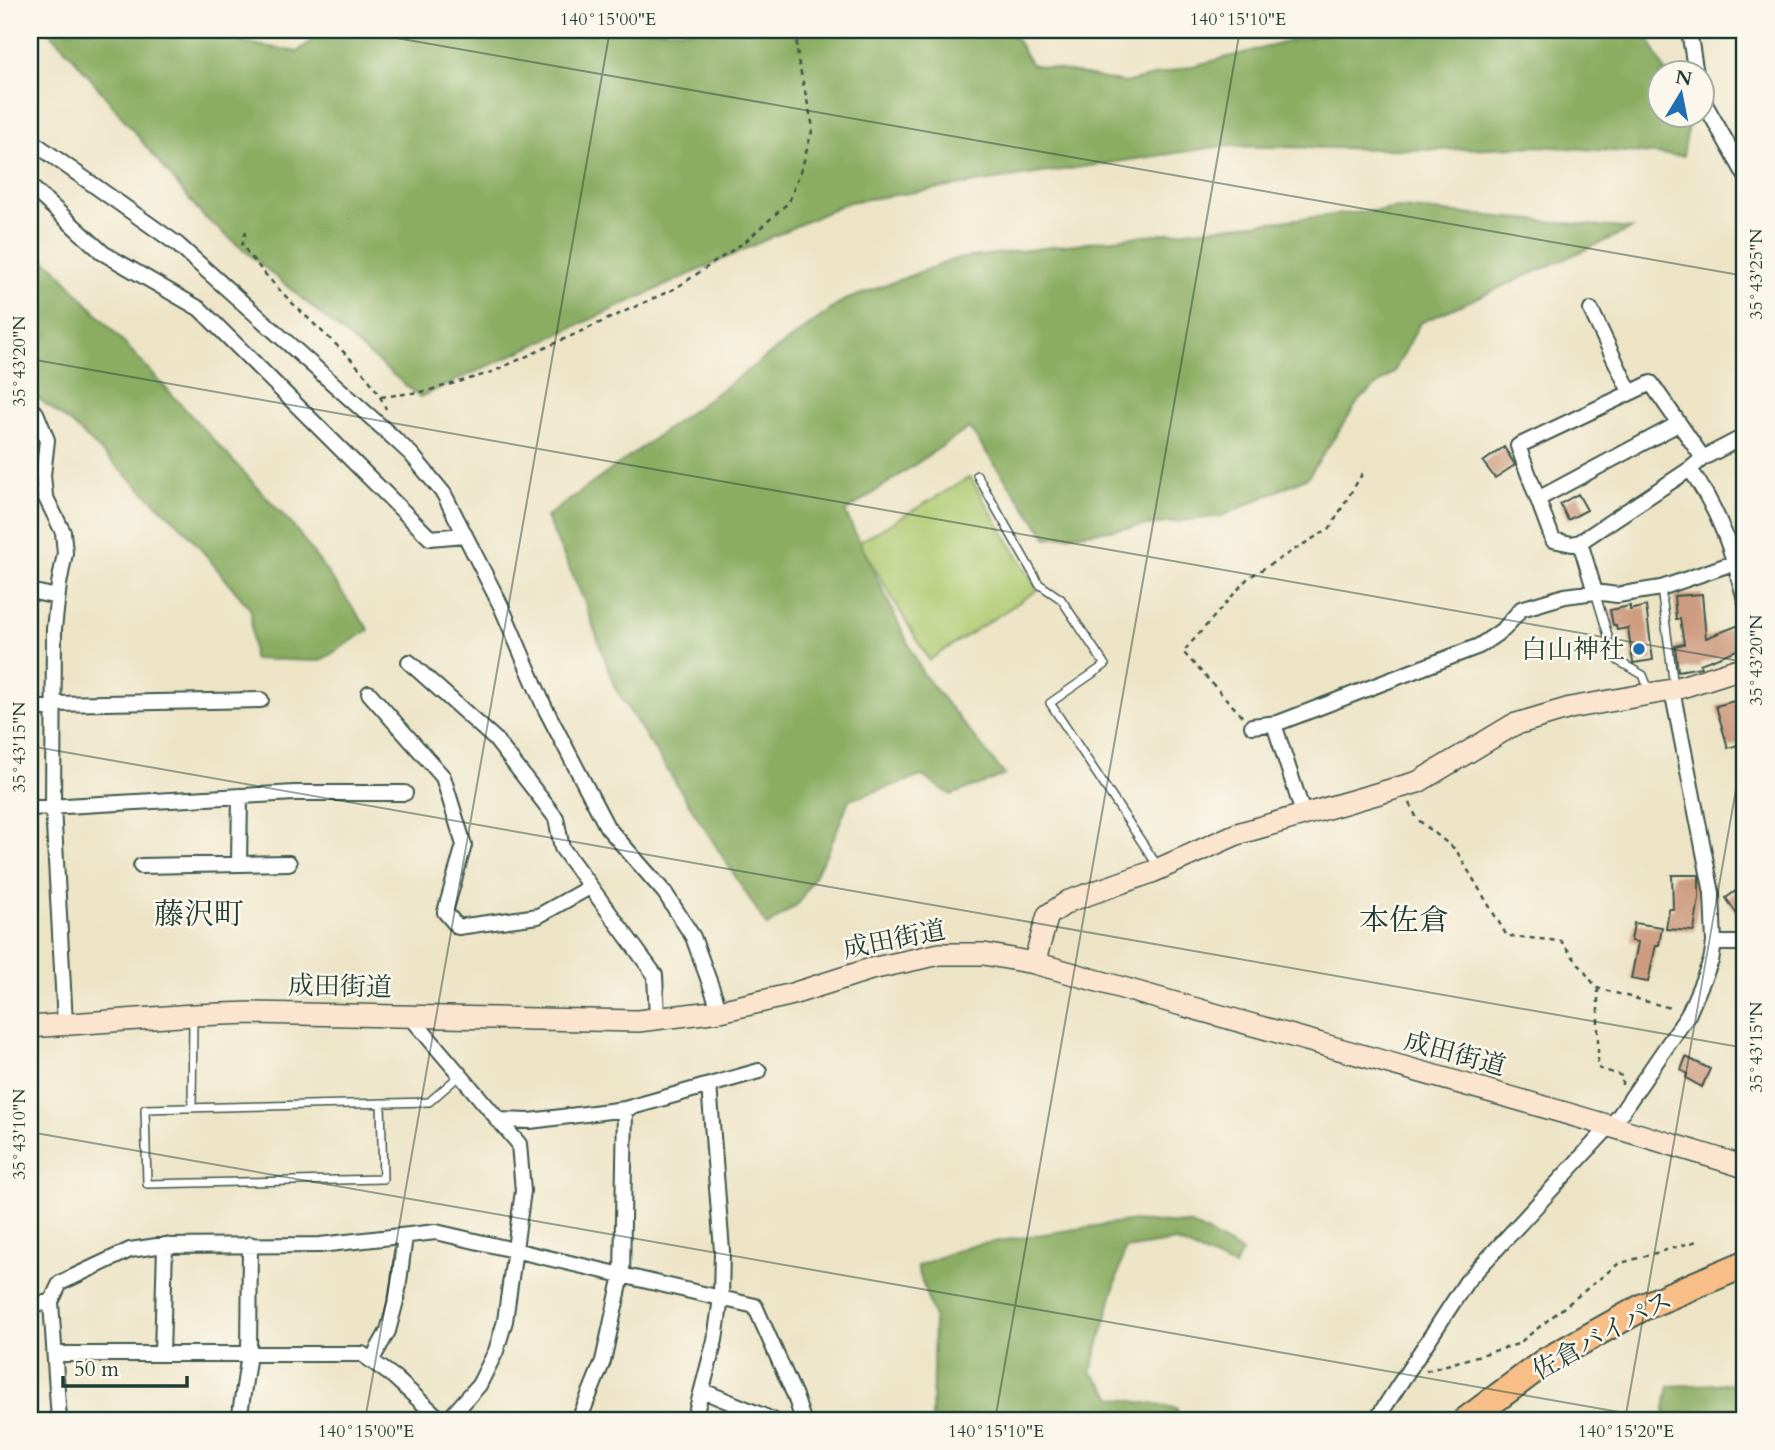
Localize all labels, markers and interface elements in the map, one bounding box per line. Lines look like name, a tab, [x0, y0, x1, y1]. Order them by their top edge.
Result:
text: 140°15'00"E	[560, 7, 656, 32]
text: 140°15'10"E	[1190, 7, 1286, 32]
north arrow	[1646, 60, 1716, 130]
text: N	[1673, 64, 1695, 93]
text: 35°43'25"N	[1744, 228, 1769, 320]
text: 35°43'20"N	[7, 315, 32, 407]
text: 35°43'20"N	[1744, 614, 1769, 706]
place label: 白山神社	[1521, 632, 1625, 667]
marker: 白山神社	[1631, 641, 1647, 657]
text: 35°43'15"N	[7, 701, 32, 793]
district label: 藤沢町	[154, 894, 244, 935]
district label: 本佐倉	[1359, 900, 1449, 941]
street label: 成田街道	[840, 912, 948, 967]
street label: 成田街道	[288, 968, 392, 1005]
text: 35°43'15"N	[1744, 1001, 1769, 1093]
street label: 成田街道	[1400, 1023, 1510, 1084]
text: 35°43'10"N	[7, 1088, 32, 1180]
street label: 佐倉バイパス	[1526, 1282, 1679, 1388]
scale bar	[63, 1345, 187, 1389]
text: 50 m	[74, 1355, 119, 1384]
text: 140°15'00"E	[318, 1419, 414, 1444]
text: 140°15'10"E	[948, 1419, 1044, 1444]
text: 140°15'20"E	[1578, 1419, 1674, 1444]

